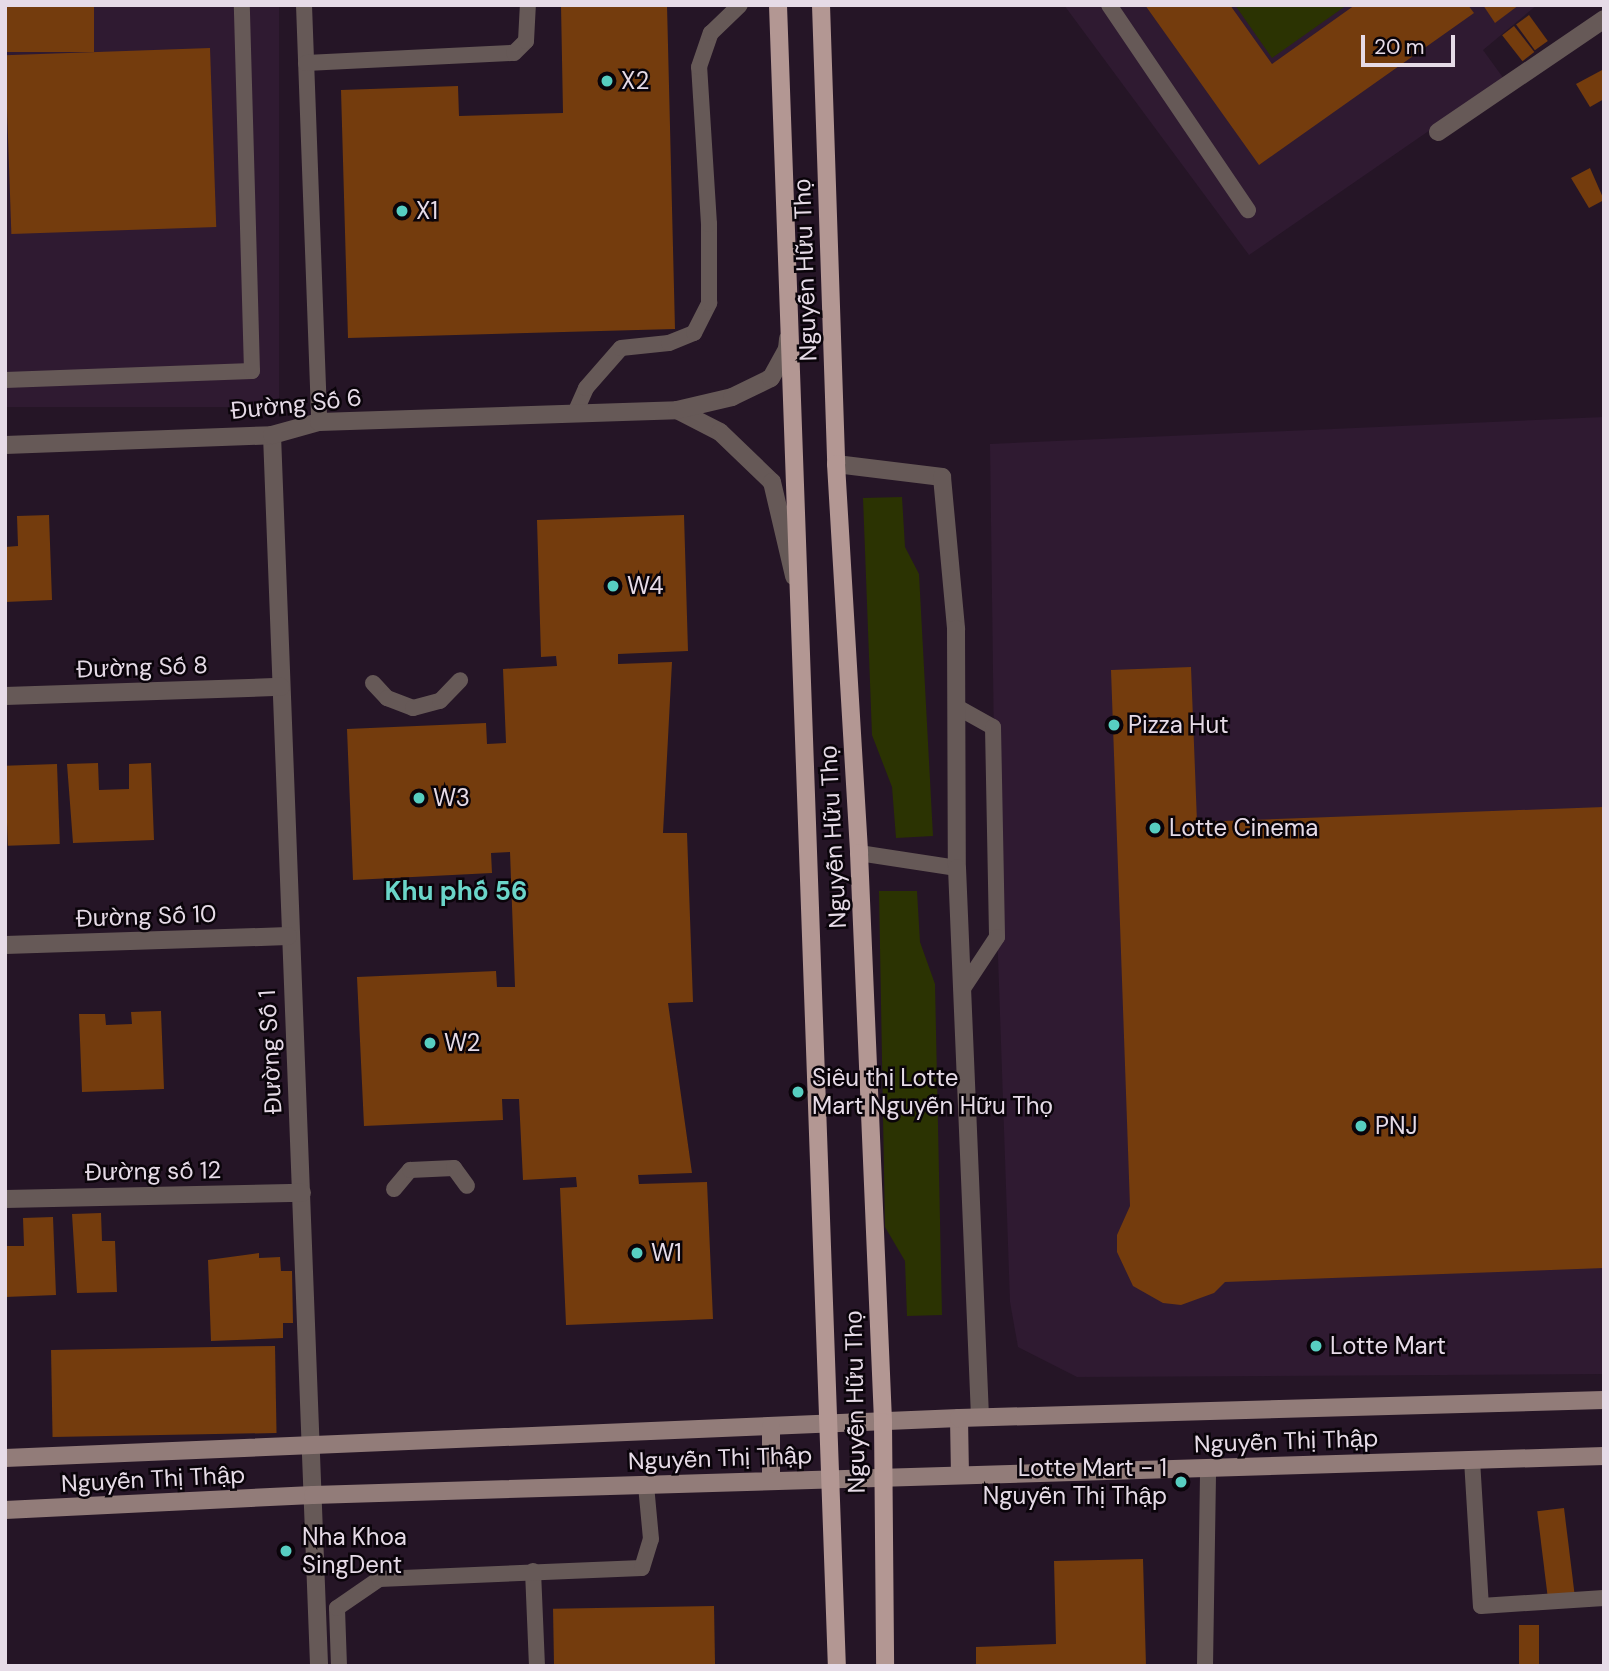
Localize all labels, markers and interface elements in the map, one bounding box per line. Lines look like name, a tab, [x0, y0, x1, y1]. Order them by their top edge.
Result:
scale bar	[1364, 21, 1458, 65]
text: 20 m	[1374, 33, 1425, 61]
place label: X2	[621, 67, 649, 95]
marker: X2	[599, 73, 615, 89]
street label: Nguyễn Hữu Thọ	[787, 178, 823, 362]
place label: X1	[416, 197, 438, 225]
marker: X1	[394, 203, 410, 219]
street label: Đường Số 6	[229, 383, 363, 425]
place label: W4	[627, 572, 664, 600]
marker: W4	[605, 578, 621, 594]
street label: Đường Số 8	[76, 650, 208, 684]
place label: Pizza Hut	[1128, 711, 1229, 739]
marker: Pizza Hut	[1106, 717, 1122, 733]
street label: Nguyễn Hữu Thọ	[814, 745, 852, 929]
place label: W3	[433, 784, 470, 812]
marker: W3	[411, 790, 427, 806]
place label: Lotte Cinema	[1169, 814, 1318, 842]
marker: Lotte Cinema	[1147, 820, 1163, 836]
district label: Khu phố 56	[385, 876, 527, 908]
street label: Đường Số 10	[75, 899, 217, 933]
street label: Đường Số 1	[252, 989, 288, 1115]
place label: W2	[444, 1029, 480, 1057]
marker: W2	[422, 1035, 438, 1051]
place label: Siêu thị Lotte Mart Nguyễn Hữu Thọ	[812, 1064, 1053, 1120]
marker: Siêu thị Lotte Mart Nguyễn Hữu Thọ	[790, 1084, 806, 1100]
place label: PNJ	[1375, 1112, 1418, 1140]
marker: PNJ	[1353, 1118, 1369, 1134]
street label: Đường số 12	[85, 1155, 221, 1187]
place label: W1	[651, 1239, 682, 1267]
marker: W1	[629, 1245, 645, 1261]
street label: Nguyễn Hữu Thọ	[839, 1310, 871, 1494]
place label: Lotte Mart	[1330, 1332, 1446, 1360]
marker: Lotte Mart	[1308, 1338, 1324, 1354]
street label: Nguyễn Thị Thập	[1193, 1423, 1379, 1459]
street label: Nguyễn Thị Thập	[627, 1440, 813, 1476]
place label: Lotte Mart - 1 Nguyễn Thị Thập	[983, 1454, 1167, 1510]
street label: Nguyễn Thị Thập	[60, 1460, 246, 1498]
marker: Lotte Mart - 1 Nguyễn Thị Thập	[1173, 1474, 1189, 1490]
place label: Nha Khoa SingDent	[302, 1523, 407, 1579]
marker: Nha Khoa SingDent	[276, 1541, 296, 1561]

